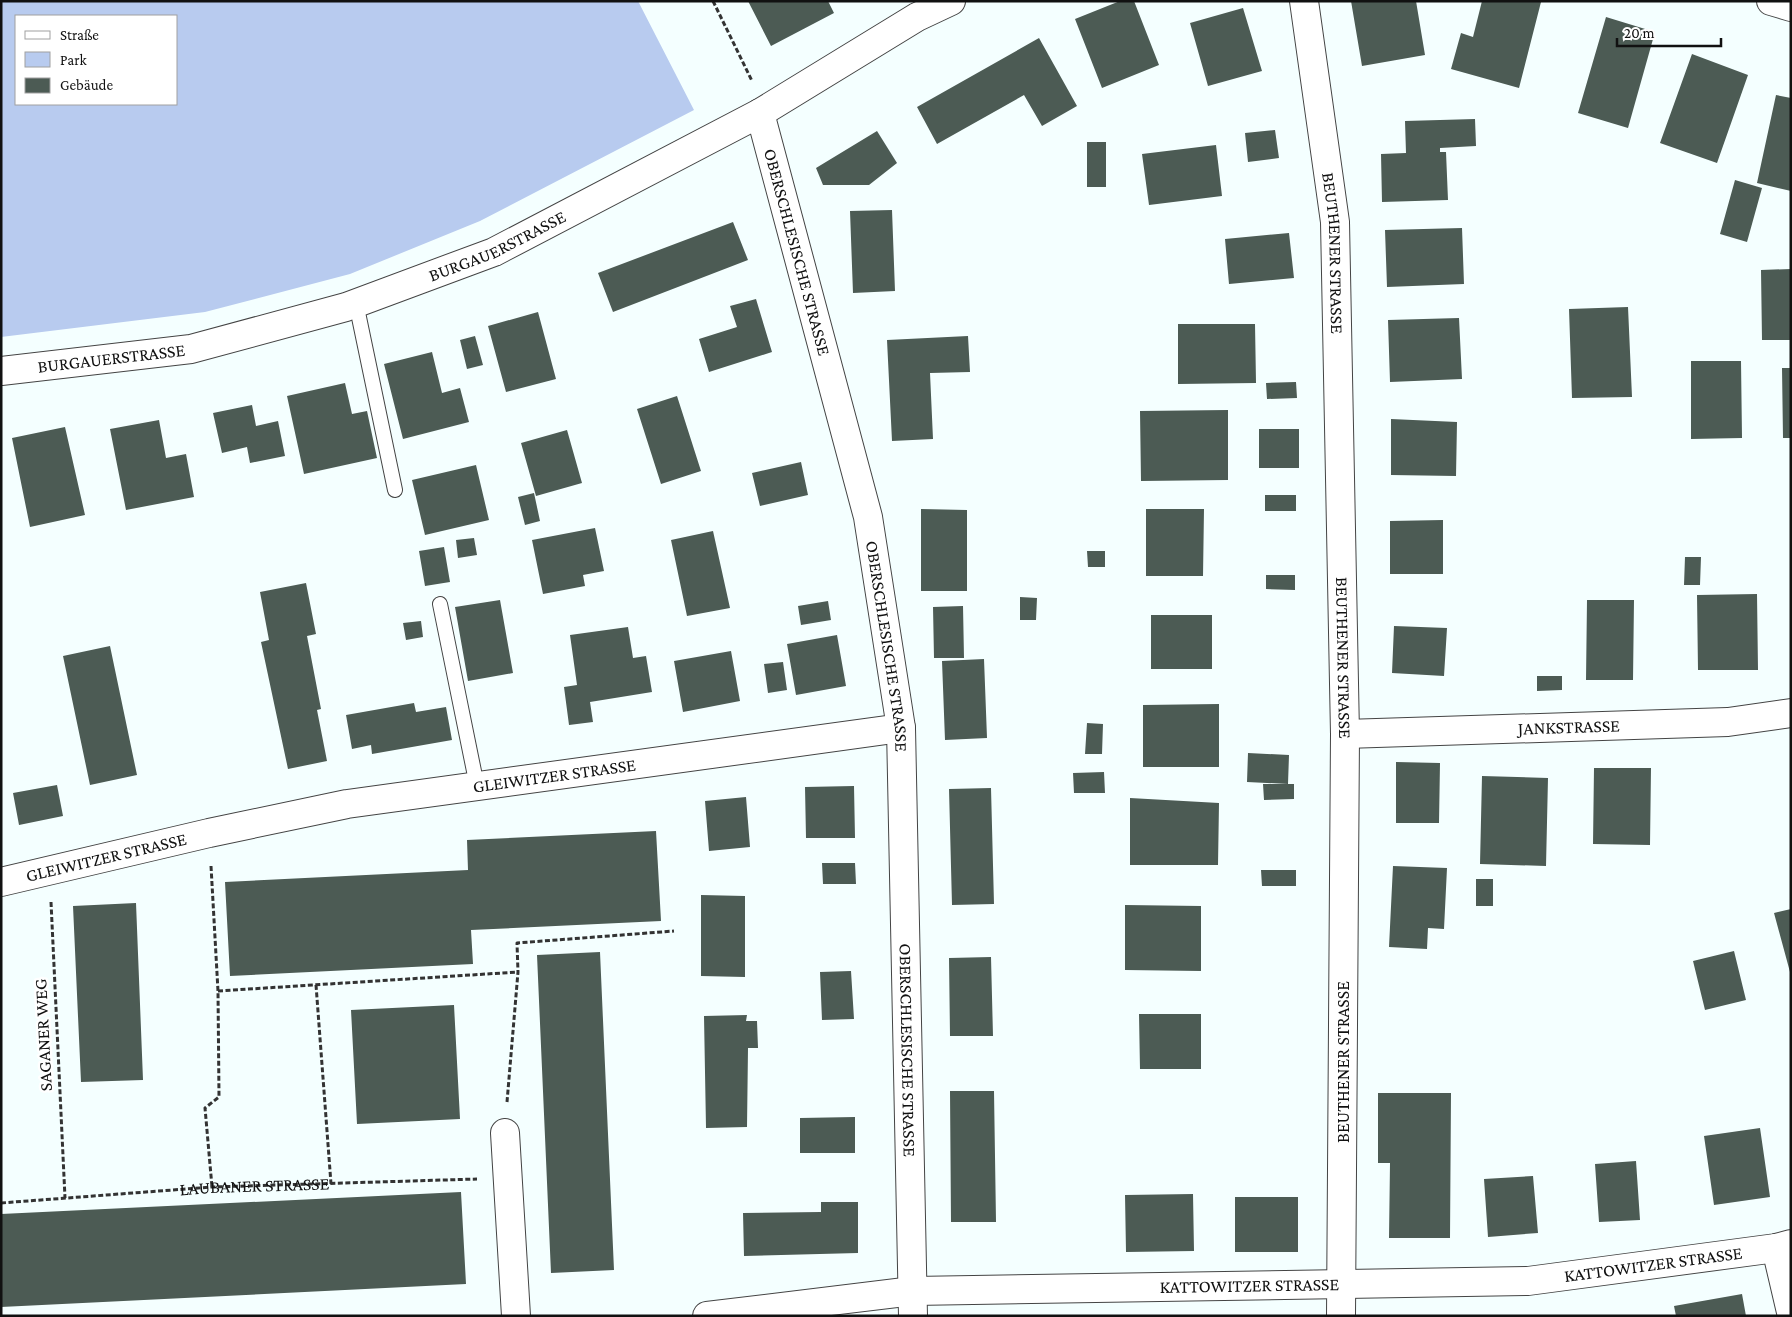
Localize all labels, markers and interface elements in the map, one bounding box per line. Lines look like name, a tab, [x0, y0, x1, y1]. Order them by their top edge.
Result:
legend	[15, 15, 178, 105]
scale bar	[1617, 15, 1721, 47]
text: 20 m	[1624, 25, 1655, 41]
text: Straße	[60, 27, 99, 43]
text: Park	[60, 52, 87, 68]
text: Gebäude	[60, 77, 114, 93]
street label: OBERSCHLESISCHE STRASSE	[760, 146, 834, 358]
street label: BEUTHENER STRASSE	[1318, 171, 1347, 334]
street label: BURGAUERSTRASSE	[426, 206, 569, 285]
street label: BURGAUERSTRASSE	[36, 340, 186, 377]
street label: OBERSCHLESISCHE STRASSE	[862, 539, 911, 752]
street label: BEUTHENER STRASSE	[1332, 577, 1355, 739]
street label: JANKSTRASSE	[1516, 715, 1620, 739]
street label: GLEIWITZER STRASSE	[472, 754, 637, 797]
street label: GLEIWITZER STRASSE	[24, 829, 189, 886]
street label: OBERSCHLESISCHE STRASSE	[895, 943, 920, 1157]
street label: SAGANER WEG	[30, 978, 56, 1092]
street label: BEUTHENER STRASSE	[1333, 981, 1353, 1143]
street label: LAUBANER STRASSE	[179, 1173, 330, 1199]
street label: KATTOWITZER STRASSE	[1563, 1243, 1744, 1286]
street label: KATTOWITZER STRASSE	[1160, 1274, 1340, 1297]

